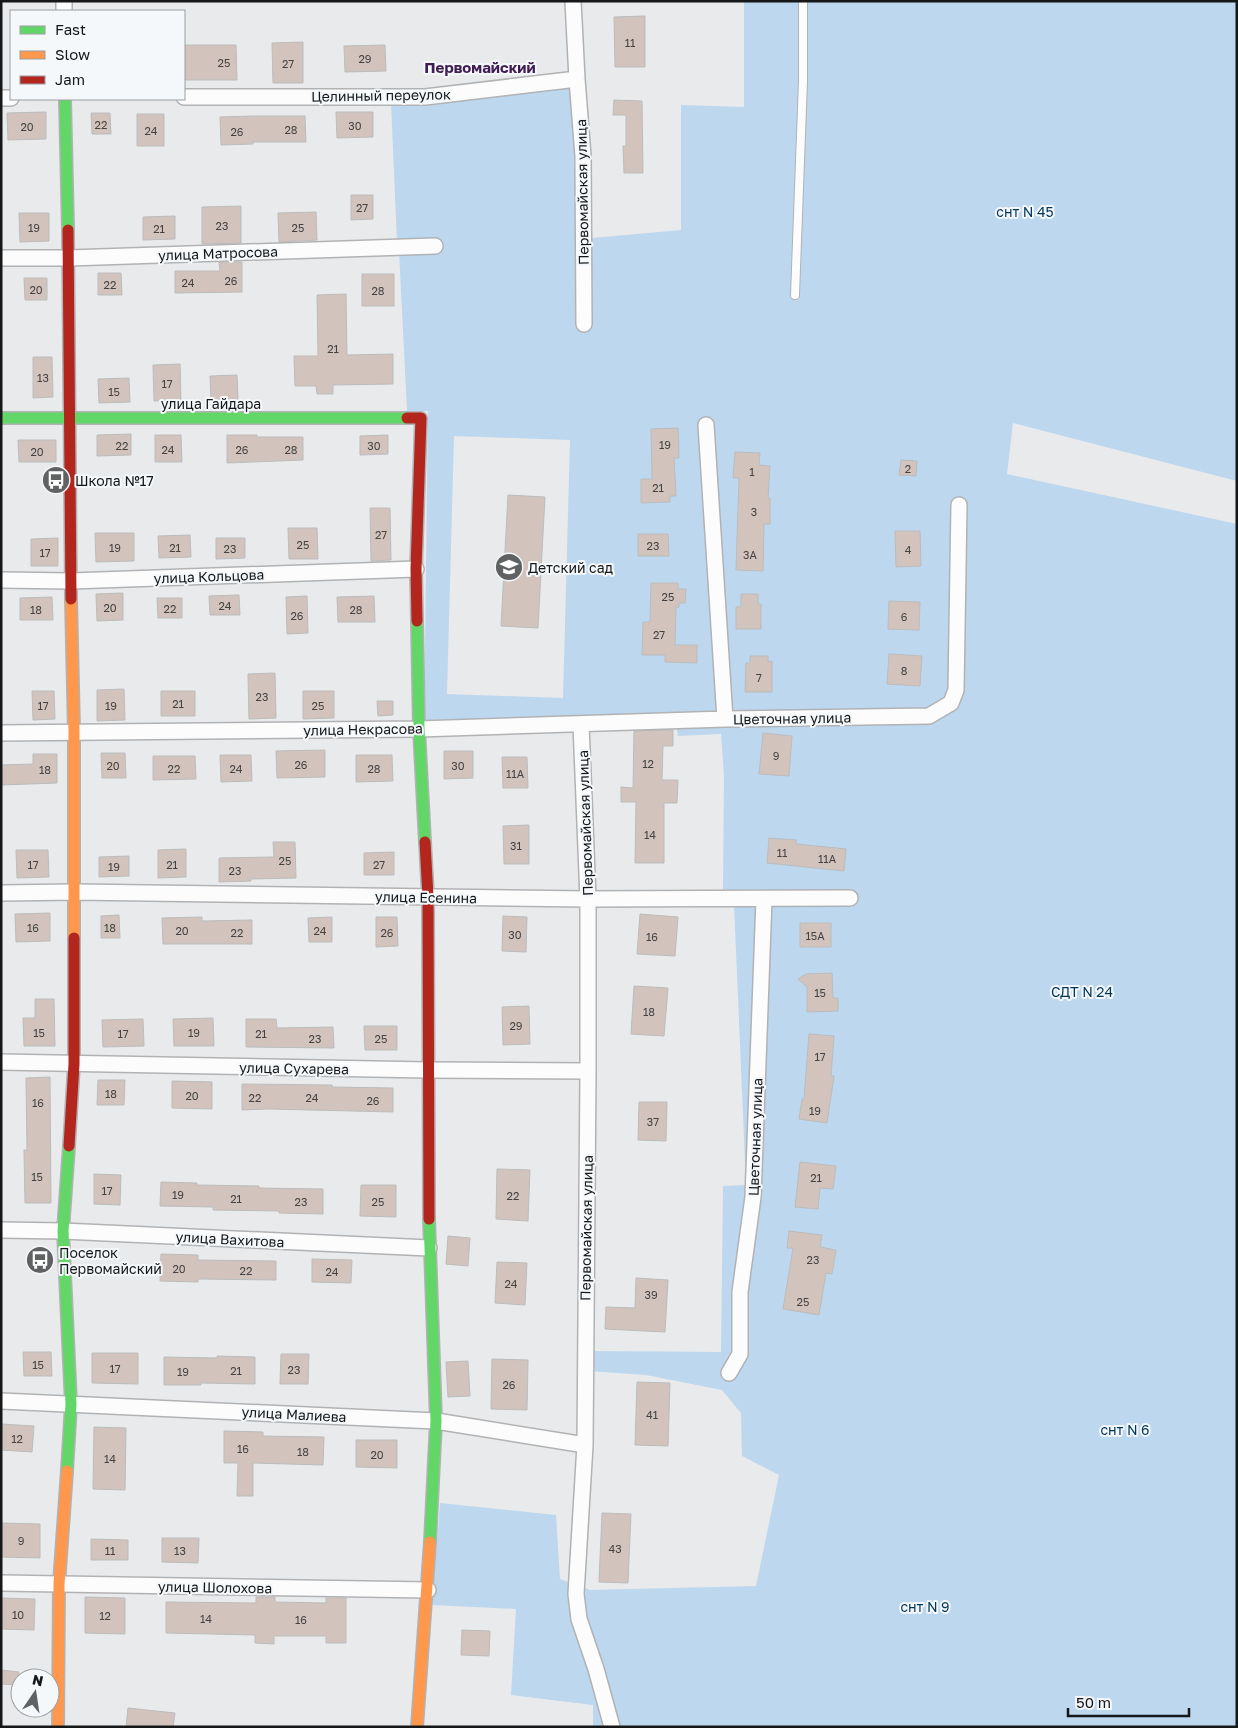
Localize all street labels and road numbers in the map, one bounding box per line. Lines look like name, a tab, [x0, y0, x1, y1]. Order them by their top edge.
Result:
street label: Целинный переулок	[311, 85, 451, 105]
street label: Первомайская улица	[572, 119, 592, 265]
street label: улица Матросова	[158, 242, 278, 264]
street label: улица Гайдара	[161, 395, 261, 412]
street label: улица Кольцова	[153, 566, 265, 586]
street label: Цветочная улица	[733, 708, 851, 728]
street label: улица Некрасова	[303, 719, 423, 739]
street label: Первомайская улица	[574, 750, 596, 896]
street label: улица Есенина	[375, 888, 477, 906]
street label: улица Сухарева	[239, 1059, 349, 1077]
street label: Цветочная улица	[744, 1078, 766, 1196]
street label: Первомайская улица	[576, 1155, 596, 1301]
street label: улица Вахитова	[175, 1228, 285, 1250]
street label: улица Малиева	[241, 1403, 347, 1425]
street label: улица Шолохова	[158, 1578, 272, 1596]

